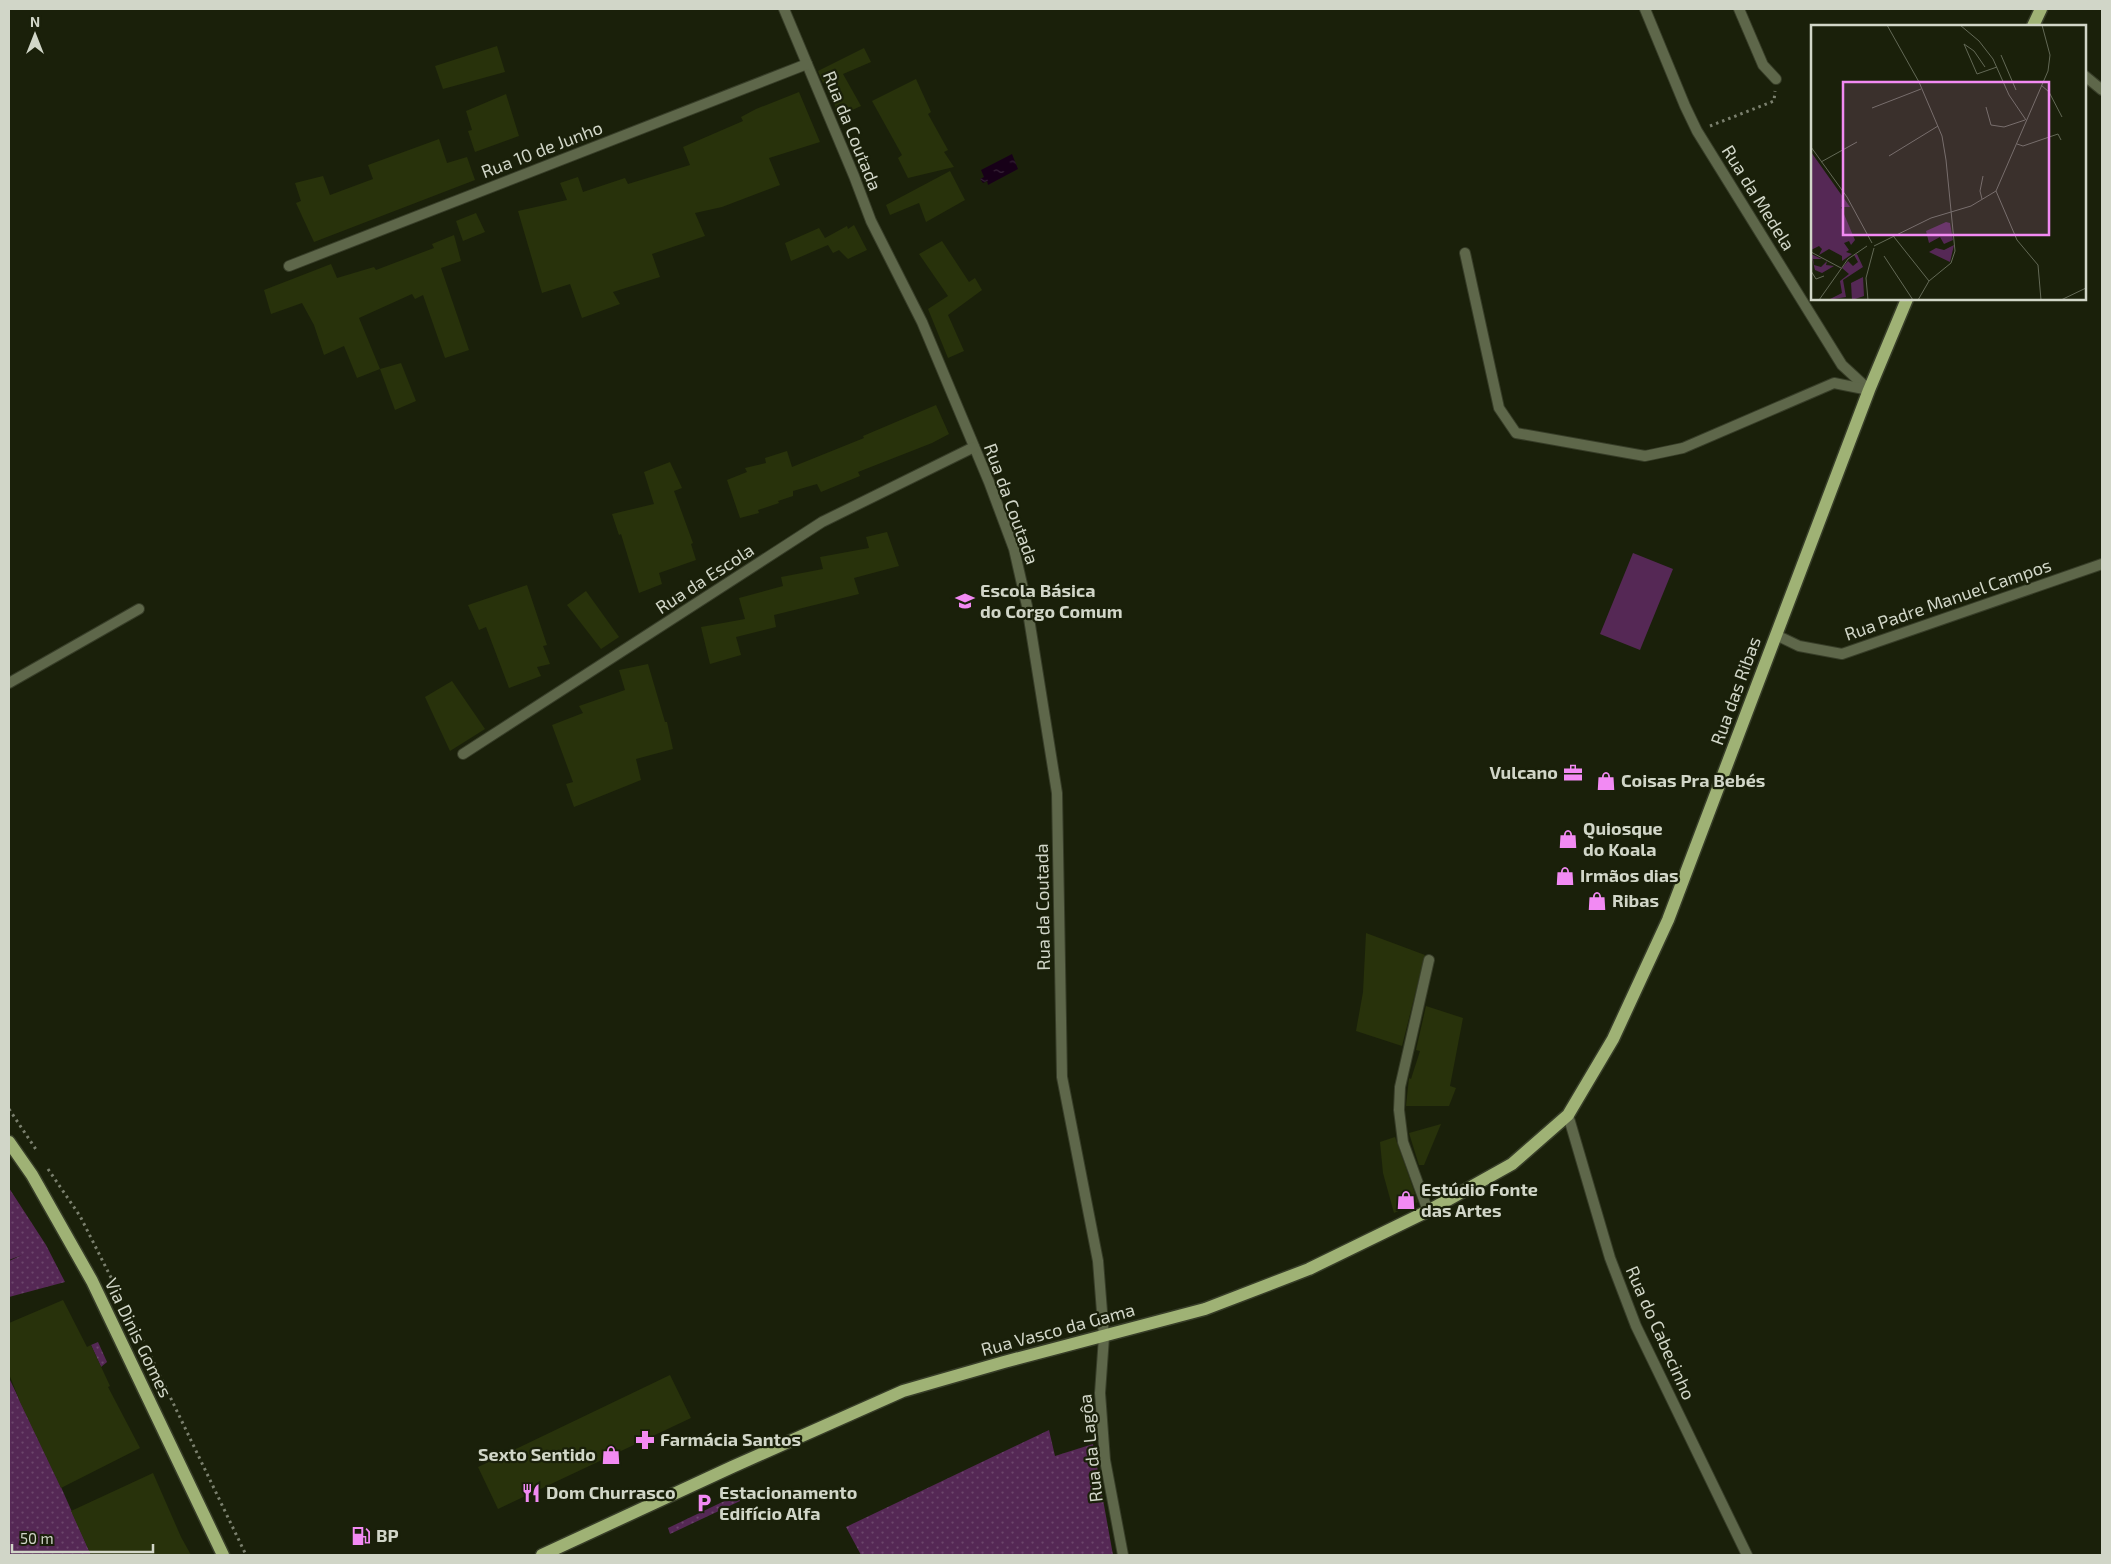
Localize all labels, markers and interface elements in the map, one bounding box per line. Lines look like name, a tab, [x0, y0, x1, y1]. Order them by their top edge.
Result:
north arrow	[10, 10, 60, 60]
text: N	[30, 13, 40, 30]
inset map	[1811, 25, 2086, 300]
street label: Rua da Coutada	[819, 68, 887, 194]
street label: Rua 10 de Junho	[478, 116, 606, 182]
street label: Rua da Medela	[1718, 141, 1800, 254]
street label: Rua da Coutada	[980, 440, 1044, 567]
street label: Rua da Escola	[651, 538, 758, 618]
street label: Rua Padre Manuel Campos	[1841, 553, 2054, 645]
place label: Escola Básica do Corgo Comum	[980, 579, 1123, 622]
school or university icon: Escola Básica do Corgo Comum	[954, 590, 976, 612]
street label: Rua das Ribas	[1705, 634, 1765, 748]
place label: Vulcano	[1489, 761, 1558, 783]
office icon: Vulcano	[1562, 762, 1584, 784]
place label: Coisas Pra Bebés	[1621, 769, 1765, 791]
shop icon: Coisas Pra Bebés	[1595, 770, 1617, 792]
place label: Quiosque do Koala	[1583, 817, 1663, 860]
shop icon: Quiosque do Koala	[1557, 828, 1579, 850]
street label: Rua da Coutada	[1030, 843, 1054, 971]
place label: Irmãos dias	[1580, 864, 1679, 886]
shop icon: Irmãos dias	[1554, 865, 1576, 887]
place label: Ribas	[1612, 889, 1659, 911]
shop icon: Ribas	[1586, 890, 1608, 912]
place label: Estúdio Fonte das Artes	[1421, 1178, 1538, 1221]
shop icon: Estúdio Fonte das Artes	[1395, 1189, 1417, 1211]
street label: Rua do Cabecinho	[1622, 1262, 1700, 1403]
street label: Via Dinis Gomes	[101, 1274, 177, 1401]
street label: Rua Vasco da Gama	[978, 1298, 1137, 1360]
street label: Rua da Lagôa	[1073, 1393, 1107, 1503]
place label: Farmácia Santos	[660, 1428, 801, 1450]
pharmacy icon: Farmácia Santos	[634, 1429, 656, 1451]
place label: Sexto Sentido	[478, 1443, 596, 1465]
shop icon: Sexto Sentido	[600, 1444, 622, 1466]
place label: Dom Churrasco	[546, 1481, 676, 1503]
place label: Estacionamento Edifício Alfa	[719, 1481, 857, 1524]
restaurant icon: Dom Churrasco	[520, 1482, 542, 1504]
parking icon: Estacionamento Edifício Alfa	[693, 1492, 715, 1514]
scale bar	[12, 1522, 154, 1554]
place label: BP	[376, 1524, 399, 1546]
fuel station icon: BP	[350, 1525, 372, 1547]
text: 50 m	[20, 1529, 54, 1547]

